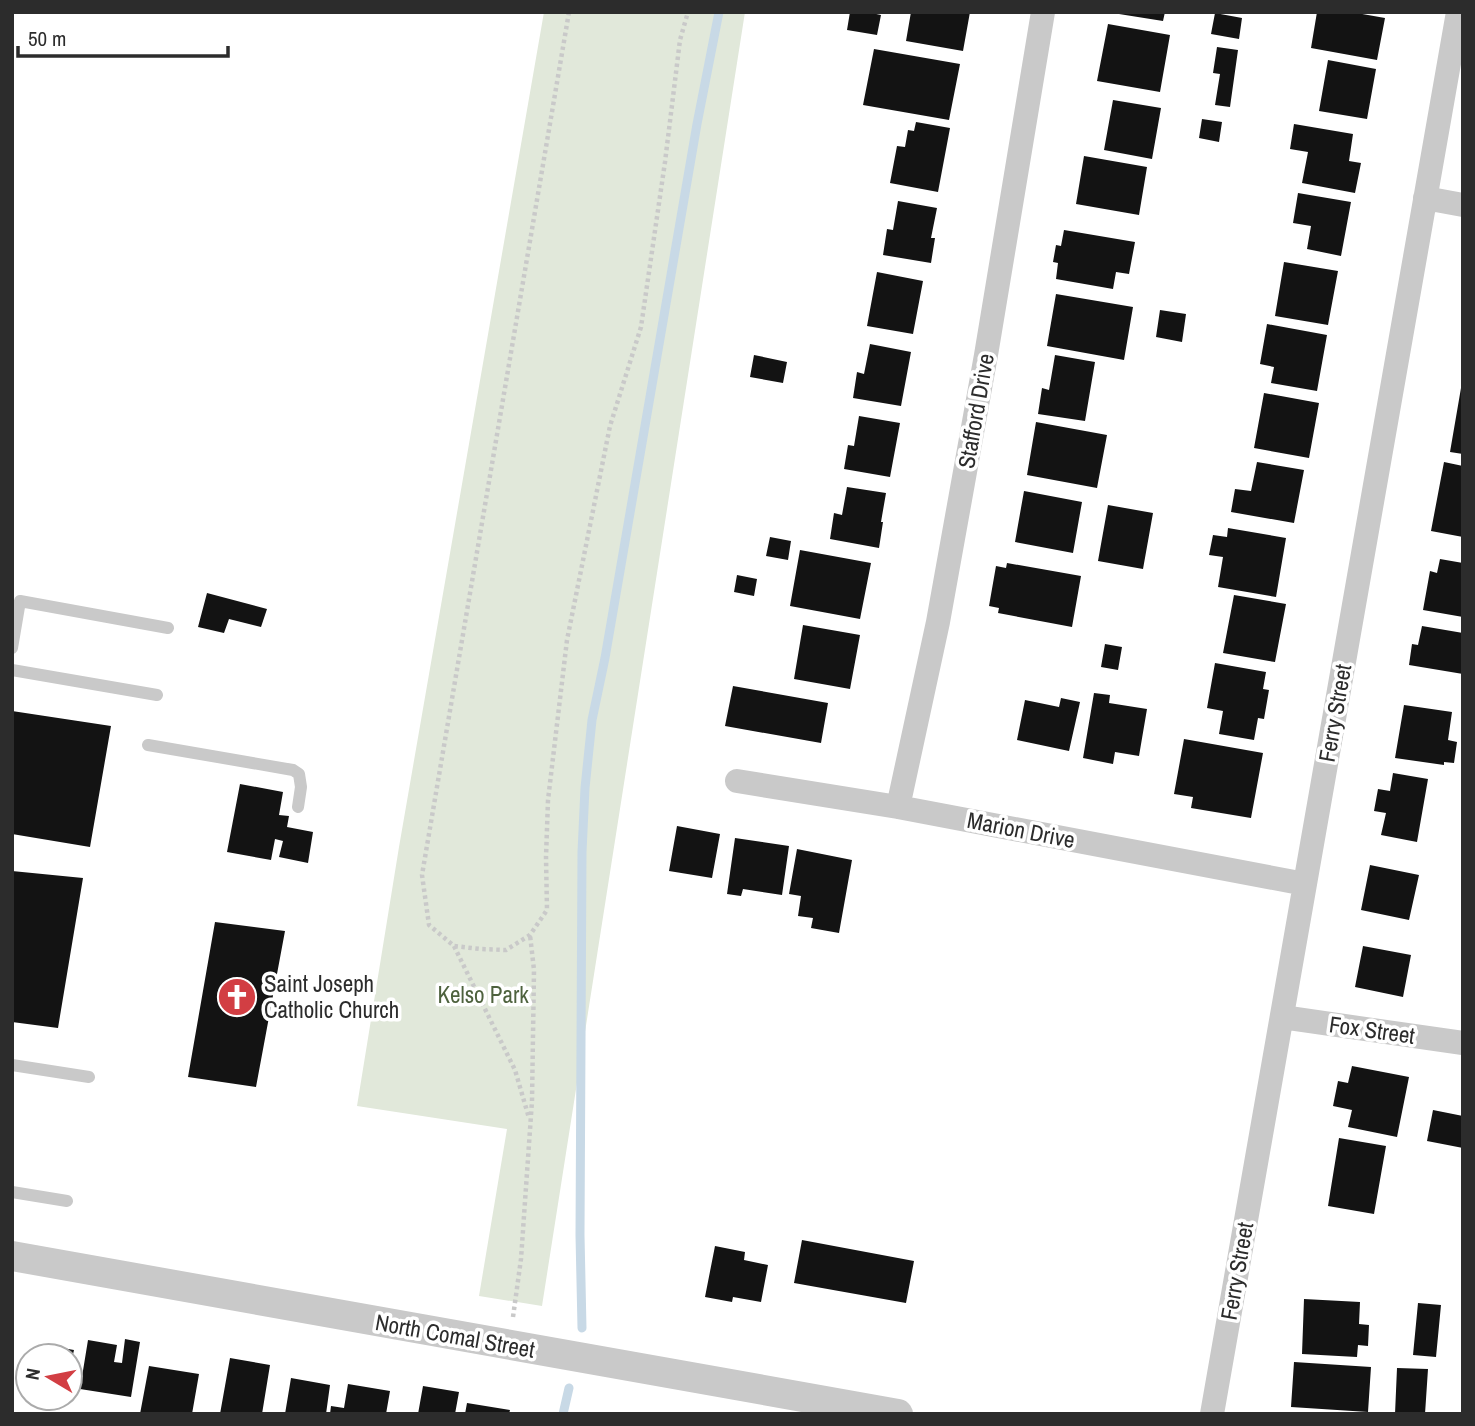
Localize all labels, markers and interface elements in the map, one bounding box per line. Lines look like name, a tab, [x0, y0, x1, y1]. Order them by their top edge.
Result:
scale bar	[18, 14, 228, 58]
text: 50 m	[28, 24, 66, 53]
street label: Stafford Drive	[950, 351, 1001, 471]
street label: Ferry Street	[1311, 662, 1358, 764]
street label: Marion Drive	[965, 804, 1078, 855]
place label: Saint Joseph Catholic Church	[264, 968, 399, 1025]
church icon: Saint Joseph Catholic Church	[216, 976, 258, 1018]
park label: Kelso Park	[437, 979, 529, 1010]
street label: Fox Street	[1327, 1008, 1417, 1051]
street label: Ferry Street	[1213, 1220, 1260, 1322]
street label: North Comal Street	[373, 1306, 537, 1365]
north arrow	[14, 1342, 84, 1412]
text: N	[18, 1366, 46, 1382]

